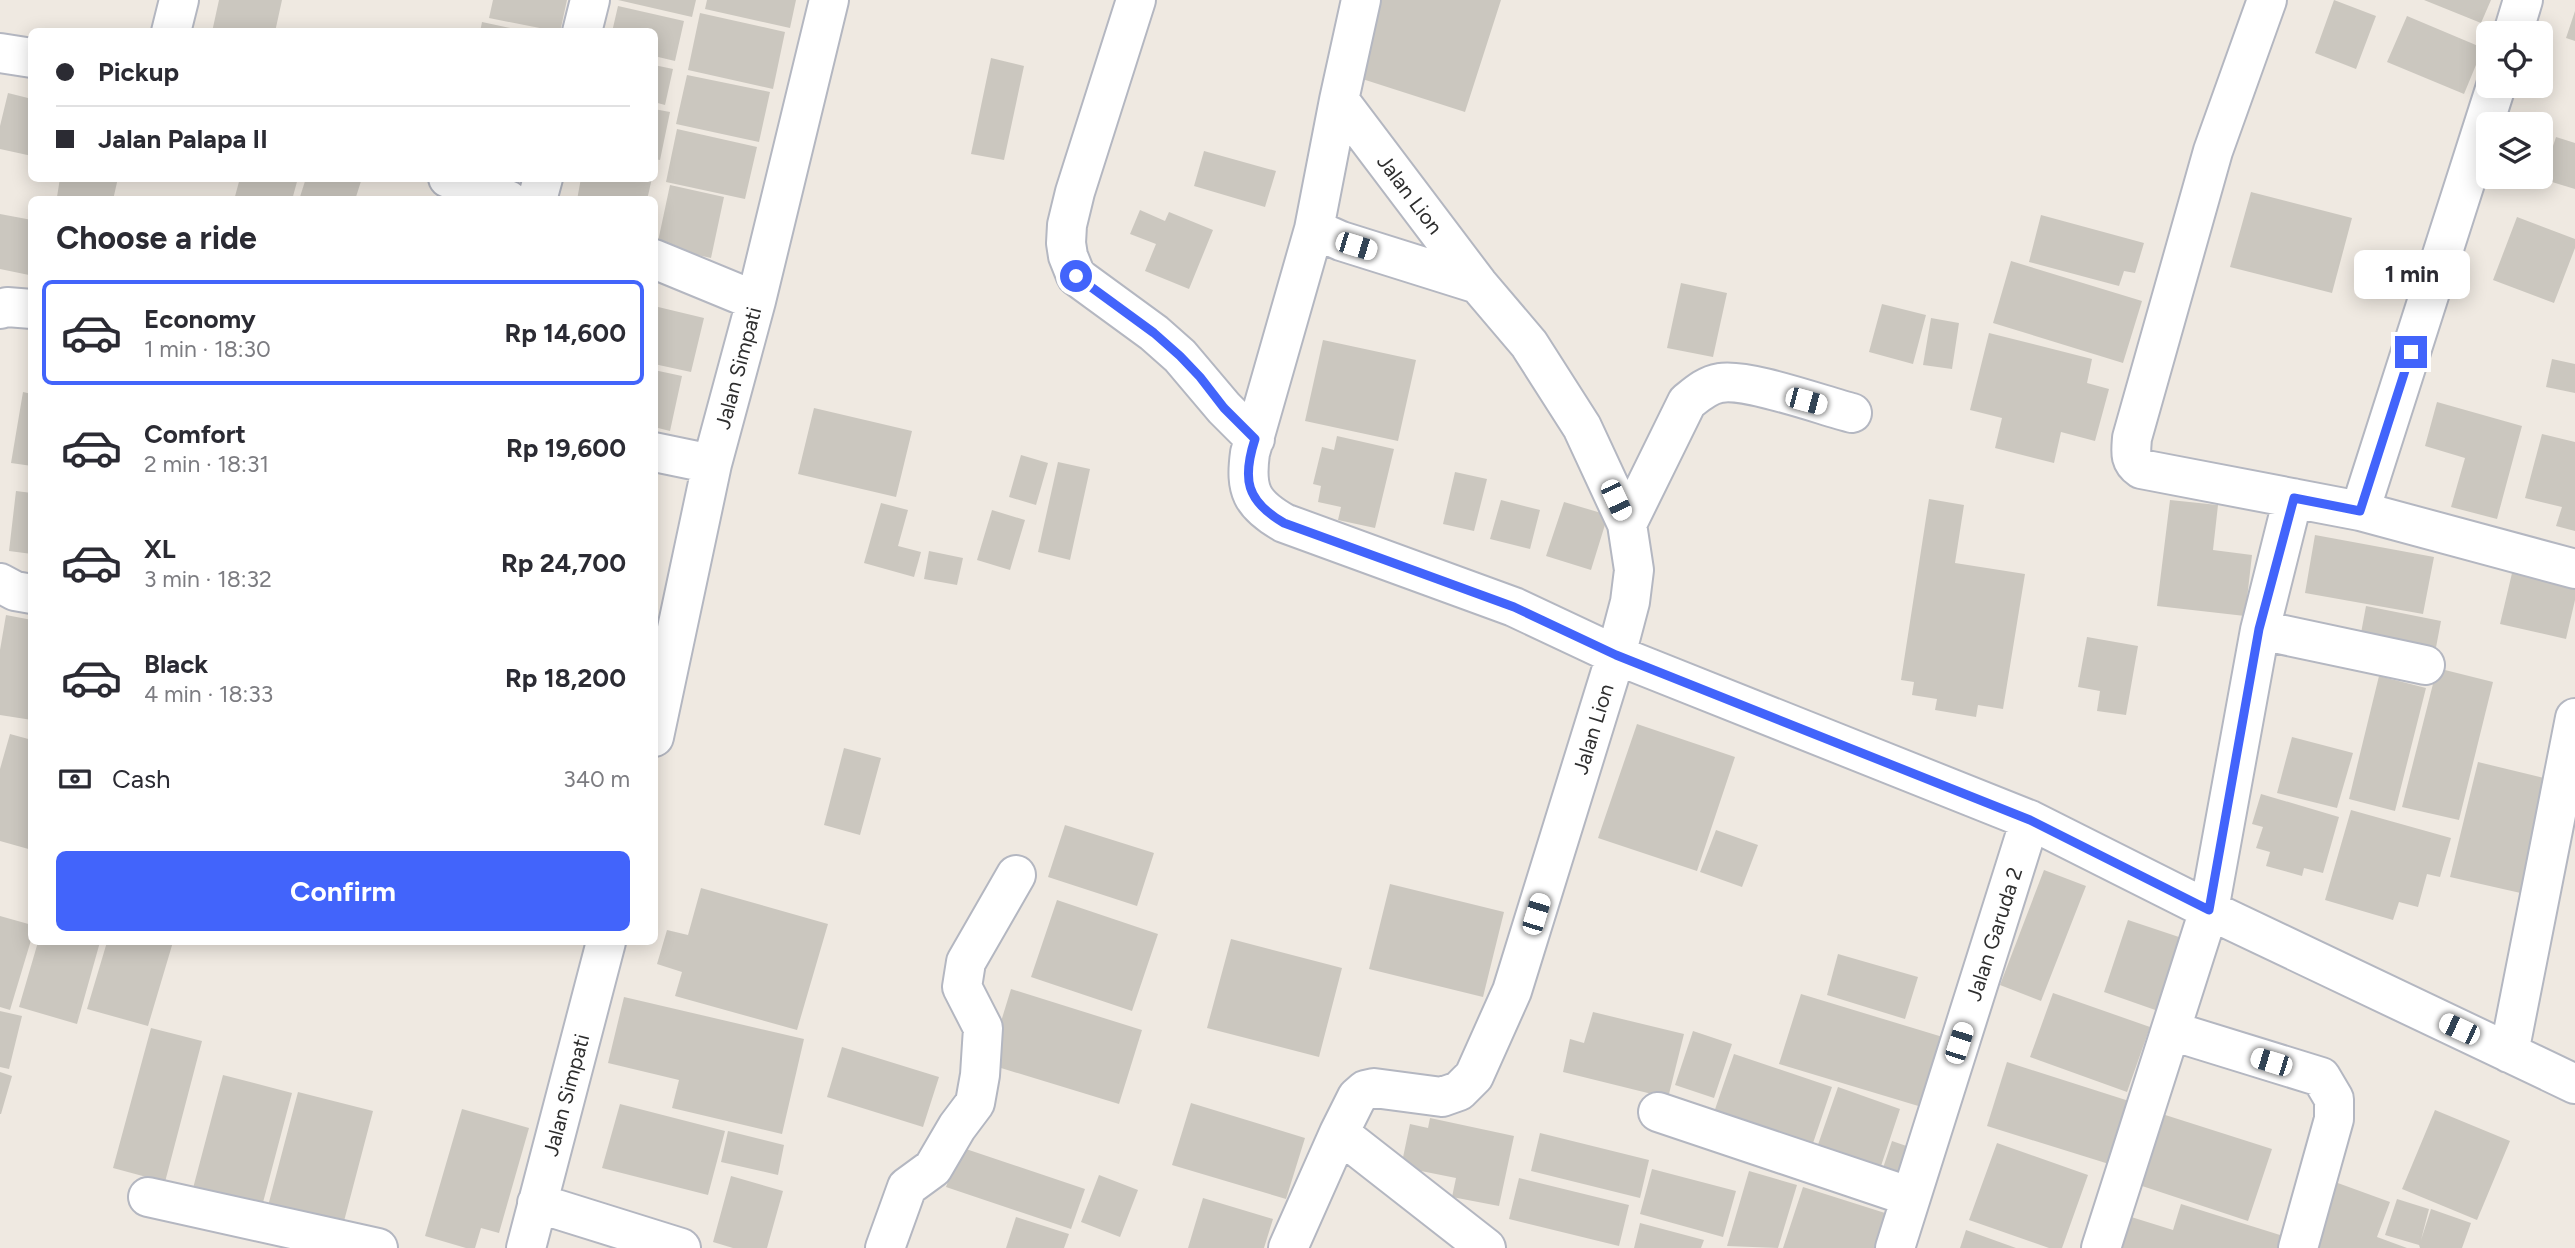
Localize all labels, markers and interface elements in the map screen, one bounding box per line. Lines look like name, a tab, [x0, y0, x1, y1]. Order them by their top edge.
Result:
map controls	[2476, 21, 2553, 189]
button: locate	[2476, 21, 2553, 98]
text: Pickup	[98, 56, 179, 88]
button: layers	[2476, 112, 2553, 189]
text: Jalan Palapa II	[98, 123, 268, 155]
street label: Jalan Lion	[1372, 149, 1448, 239]
text: Choose a ride	[56, 219, 257, 257]
car	[1333, 230, 1380, 262]
callout: 1 min	[2353, 250, 2469, 300]
route start	[1060, 260, 1092, 292]
text: 1 min	[2385, 260, 2439, 288]
icon: car	[60, 301, 123, 364]
text: Economy	[144, 303, 256, 335]
street label: Jalan Simpati	[710, 304, 766, 432]
text: Rp 14,600	[505, 317, 626, 349]
text: 1 min · 18:30	[144, 335, 271, 363]
route end	[2395, 336, 2427, 368]
car	[1783, 385, 1830, 417]
icon: car	[60, 416, 123, 479]
text: Comfort	[144, 418, 246, 450]
text: Rp 19,600	[506, 432, 626, 464]
text: 2 min · 18:31	[144, 450, 269, 478]
car	[1598, 477, 1635, 523]
icon: car	[60, 531, 123, 594]
text: XL	[144, 533, 176, 565]
text: Rp 24,700	[501, 547, 626, 579]
text: 3 min · 18:32	[144, 565, 272, 593]
icon: car	[60, 646, 123, 709]
text: Black	[144, 648, 208, 680]
text: Rp 18,200	[505, 662, 626, 694]
text: 4 min · 18:33	[144, 680, 273, 708]
street label: Jalan Lion	[1567, 681, 1619, 777]
icon: cash	[56, 760, 94, 798]
text: Cash	[112, 763, 171, 795]
text: 340 m	[563, 765, 630, 793]
button: Confirm	[56, 851, 630, 931]
street label: Jalan Garuda 2	[1961, 864, 2027, 1004]
car	[1520, 891, 1553, 937]
car	[2436, 1011, 2483, 1047]
car	[1943, 1020, 1976, 1066]
street label: Jalan Simpati	[538, 1031, 594, 1159]
car	[2248, 1046, 2295, 1078]

